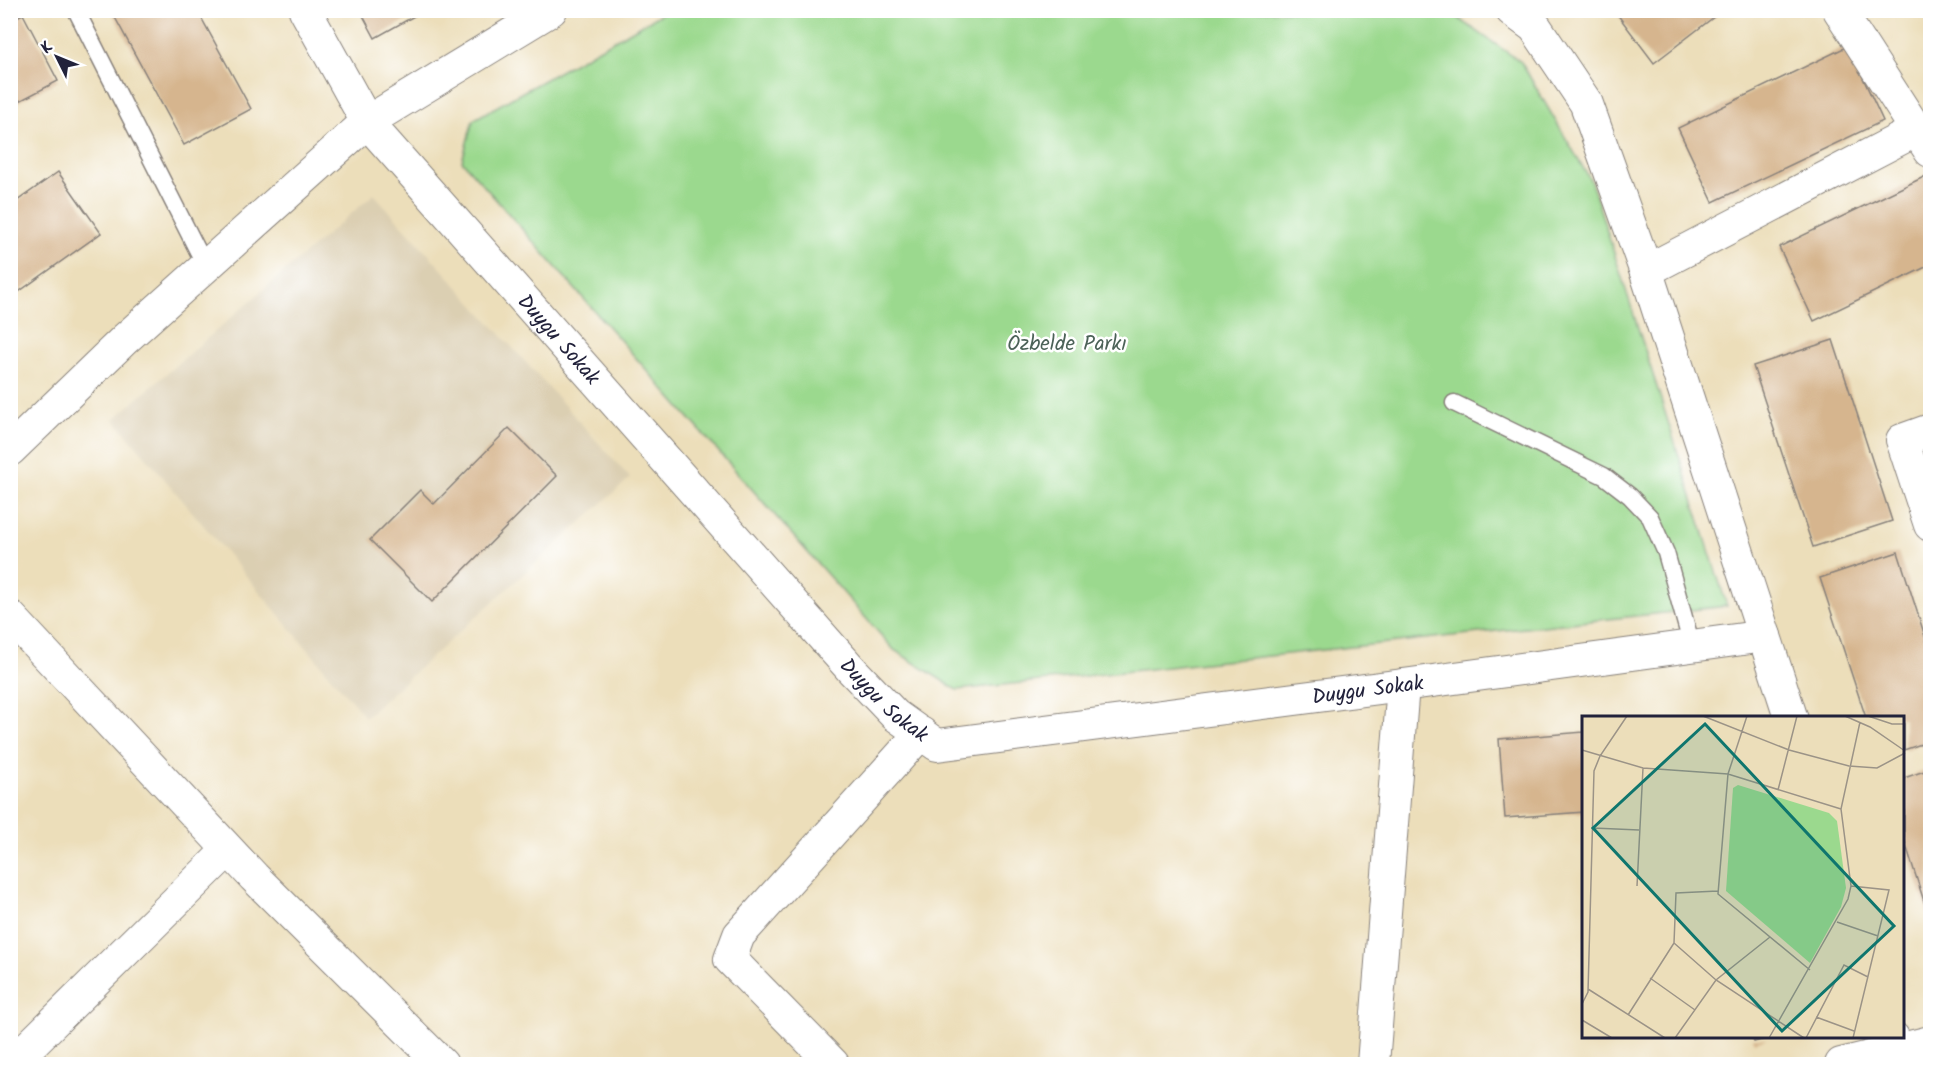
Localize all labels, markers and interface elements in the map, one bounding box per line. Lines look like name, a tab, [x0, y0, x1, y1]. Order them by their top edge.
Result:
north arrow	[27, 27, 87, 87]
text: K	[35, 35, 60, 60]
street label: Duygu Sokak	[508, 287, 608, 393]
park label: Özbelde Parkı	[1007, 328, 1127, 361]
street label: Duygu Sokak	[831, 651, 935, 752]
street label: Duygu Sokak	[1310, 667, 1426, 715]
inset map	[1582, 716, 1905, 1039]

